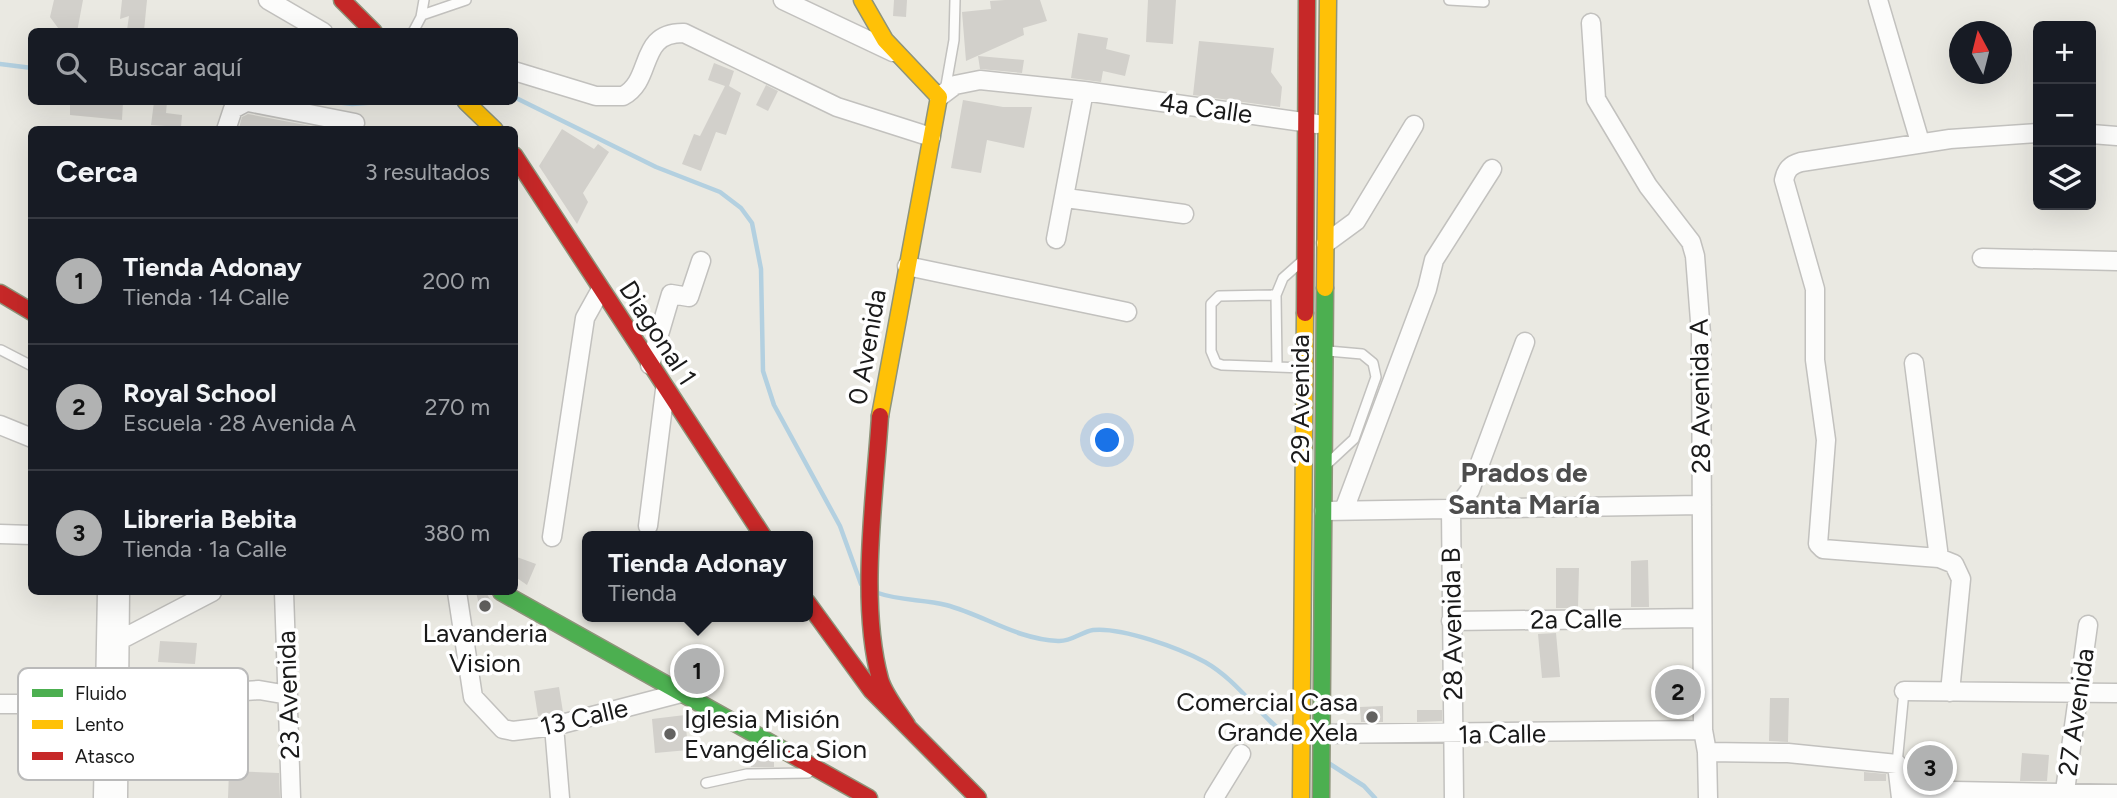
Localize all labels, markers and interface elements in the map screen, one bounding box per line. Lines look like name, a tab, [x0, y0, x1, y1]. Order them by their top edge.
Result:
north arrow	[1949, 21, 2012, 84]
map controls	[2033, 21, 2096, 210]
button: +	[2033, 21, 2096, 84]
search box	[28, 28, 518, 105]
icon: search	[52, 48, 90, 86]
text: Buscar aquí	[108, 51, 242, 83]
button: −	[2033, 84, 2096, 147]
street label: 4a Calle	[1157, 86, 1255, 130]
button: layers	[2033, 147, 2096, 210]
text: Cerca	[56, 153, 138, 190]
text: 3 resultados	[365, 158, 490, 186]
text: Tienda Adonay	[123, 251, 302, 283]
text: 1	[74, 267, 84, 295]
text: 200 m	[422, 267, 490, 295]
street label: Diagonal 1	[612, 275, 704, 391]
text: Tienda · 14 Calle	[123, 283, 289, 311]
street label: 0 Avenida	[841, 287, 893, 407]
street label: 28 Avenida A	[1683, 318, 1717, 474]
street label: 29 Avenida	[1284, 334, 1316, 464]
text: Royal School	[123, 377, 277, 409]
text: 2	[72, 393, 86, 421]
text: 270 m	[425, 393, 490, 421]
text: Escuela · 28 Avenida A	[123, 409, 356, 437]
your location	[1090, 423, 1124, 457]
district label: Prados de Santa María	[1448, 455, 1600, 521]
text: Libreria Bebita	[123, 503, 297, 535]
text: 3	[73, 519, 85, 547]
text: 380 m	[423, 519, 490, 547]
popup	[582, 531, 813, 622]
text: Tienda · 1a Calle	[123, 535, 287, 563]
text: Tienda Adonay	[608, 547, 787, 579]
street label: 28 Avenida B	[1435, 547, 1469, 701]
text: Tienda	[608, 579, 677, 607]
marker: Lavanderia Vision	[477, 598, 493, 614]
street label: 2a Calle	[1530, 602, 1622, 636]
place label: Lavanderia Vision	[422, 617, 548, 679]
street label: 23 Avenida	[270, 630, 306, 760]
pin: 1	[674, 645, 720, 697]
street label: 27 Avenida	[2051, 646, 2101, 778]
pin: 2	[1655, 666, 1701, 718]
legend	[18, 668, 248, 780]
text: Fluido	[75, 682, 127, 705]
place label: Comercial Casa Grande Xela	[1176, 686, 1358, 748]
street label: 13 Calle	[537, 691, 631, 743]
place label: Iglesia Misión Evangélica Sion	[684, 703, 867, 765]
marker: Comercial Casa Grande Xela	[1364, 709, 1380, 725]
text: Lento	[75, 713, 124, 736]
street label: 1a Calle	[1458, 717, 1546, 751]
marker: Iglesia Misión Evangélica Sion	[662, 726, 678, 742]
pin: 3	[1907, 742, 1953, 794]
text: Atasco	[75, 745, 135, 768]

